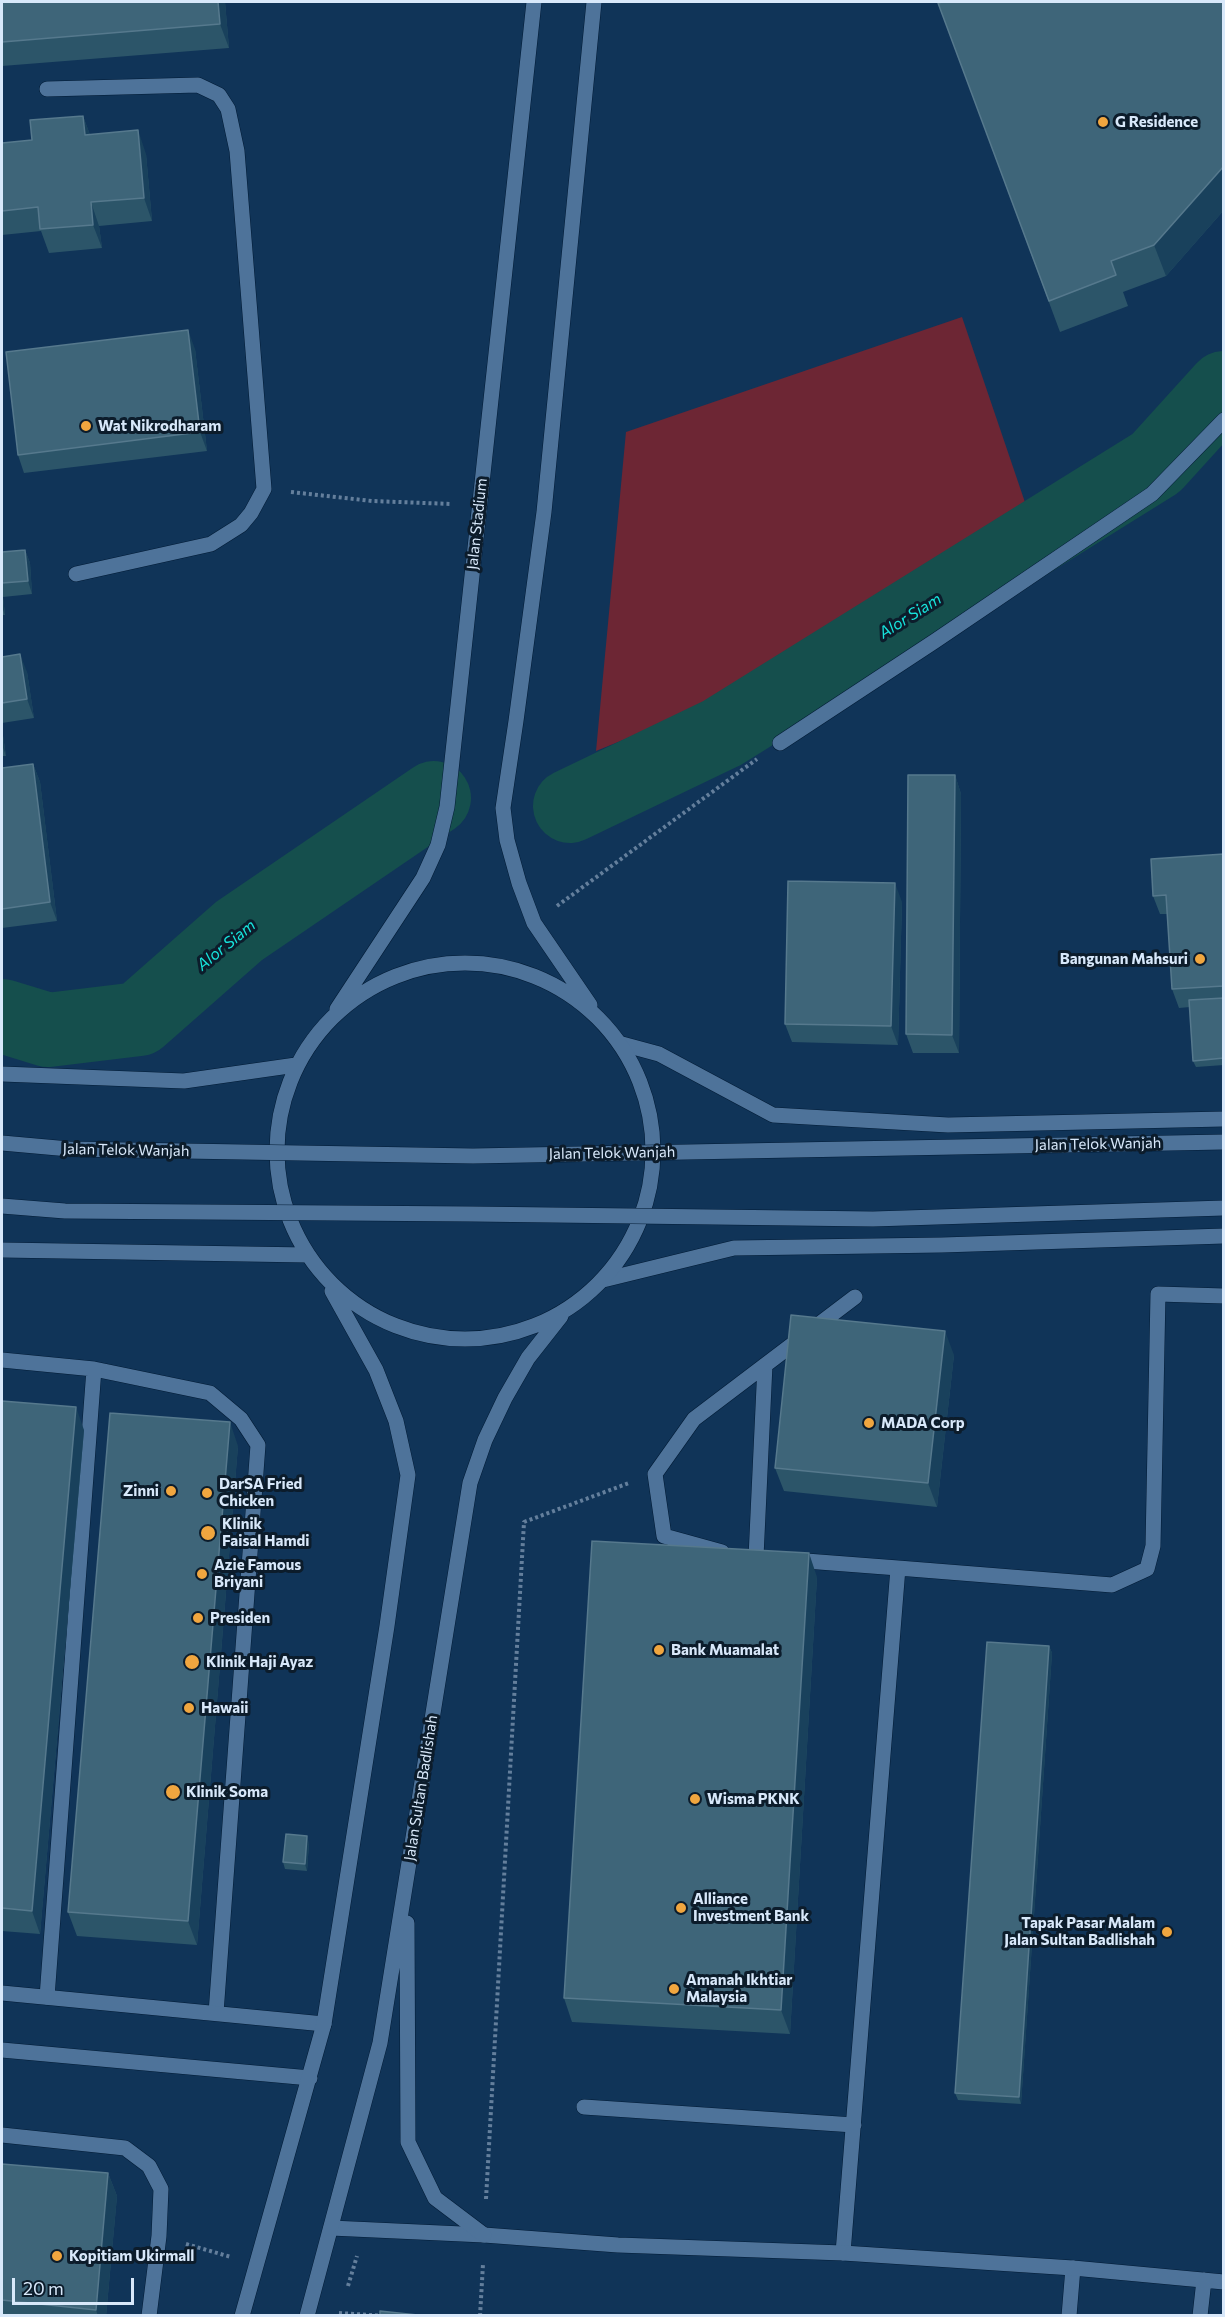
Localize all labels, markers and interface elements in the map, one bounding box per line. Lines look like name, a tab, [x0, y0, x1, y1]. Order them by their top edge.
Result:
place label: G Residence	[1115, 113, 1198, 131]
marker: G Residence	[1096, 115, 1110, 129]
place label: Wat Nikrodharam	[98, 417, 221, 435]
marker: Wat Nikrodharam	[79, 419, 93, 433]
street label: Jalan Stadium	[463, 477, 491, 571]
water label: Alor Siam	[875, 589, 945, 643]
water label: Alor Siam	[193, 916, 259, 974]
place label: Bangunan Mahsuri	[1060, 950, 1188, 968]
marker: Bangunan Mahsuri	[1193, 952, 1207, 966]
street label: Jalan Telok Wanjah	[1035, 1134, 1161, 1154]
street label: Jalan Telok Wanjah	[63, 1140, 189, 1160]
street label: Jalan Telok Wanjah	[549, 1143, 675, 1163]
place label: MADA Corp	[881, 1414, 965, 1432]
marker: MADA Corp	[862, 1416, 876, 1430]
place label: DarSA Fried Chicken	[219, 1475, 302, 1510]
place label: Zinni	[123, 1482, 159, 1500]
marker: Zinni	[164, 1484, 178, 1498]
marker: DarSA Fried Chicken	[200, 1486, 214, 1500]
place label: Klinik Faisal Hamdi	[222, 1515, 309, 1550]
marker: Klinik Faisal Hamdi	[199, 1524, 217, 1542]
place label: Azie Famous Briyani	[214, 1556, 301, 1591]
marker: Azie Famous Briyani	[195, 1567, 209, 1581]
place label: Presiden	[210, 1609, 270, 1627]
marker: Presiden	[191, 1611, 205, 1625]
place label: Bank Muamalat	[671, 1641, 779, 1659]
marker: Bank Muamalat	[652, 1643, 666, 1657]
marker: Klinik Haji Ayaz	[183, 1653, 201, 1671]
place label: Klinik Haji Ayaz	[206, 1653, 313, 1671]
place label: Hawaii	[201, 1699, 249, 1717]
marker: Hawaii	[182, 1701, 196, 1715]
street label: Jalan Sultan Badlishah	[401, 1714, 441, 1862]
marker: Klinik Soma	[164, 1783, 182, 1801]
place label: Klinik Soma	[186, 1783, 268, 1801]
place label: Wisma PKNK	[707, 1790, 800, 1808]
marker: Wisma PKNK	[688, 1792, 702, 1806]
place label: Alliance Investment Bank	[693, 1890, 809, 1925]
marker: Alliance Investment Bank	[674, 1901, 688, 1915]
place label: Tapak Pasar Malam Jalan Sultan Badlishah	[1004, 1914, 1155, 1949]
marker: Tapak Pasar Malam Jalan Sultan Badlishah	[1160, 1925, 1174, 1939]
place label: Amanah Ikhtiar Malaysia	[686, 1971, 793, 2006]
marker: Amanah Ikhtiar Malaysia	[667, 1982, 681, 1996]
place label: Kopitiam Ukirmall	[69, 2247, 194, 2265]
marker: Kopitiam Ukirmall	[50, 2249, 64, 2263]
scale bar	[15, 2266, 136, 2304]
text: 20 m	[23, 2277, 64, 2299]

